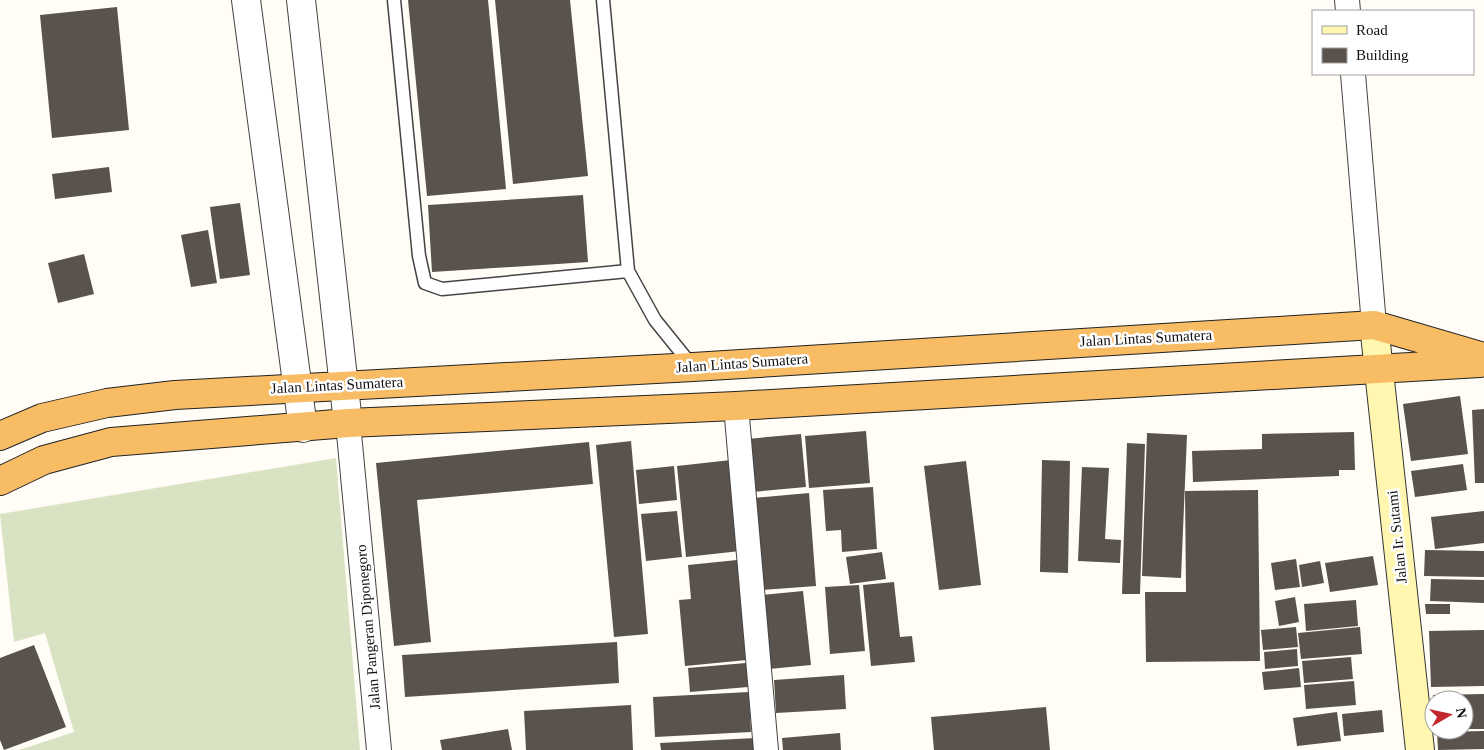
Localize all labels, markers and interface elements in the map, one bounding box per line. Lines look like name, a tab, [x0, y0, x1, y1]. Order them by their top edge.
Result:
legend	[1312, 10, 1474, 75]
text: Road	[1356, 22, 1388, 38]
text: Building	[1356, 47, 1409, 63]
street label: Jalan Lintas Sumatera	[1079, 327, 1213, 349]
street label: Jalan Lintas Sumatera	[675, 350, 809, 376]
street label: Jalan Lintas Sumatera	[270, 374, 404, 396]
street label: Jalan Ir. Sutami	[1384, 490, 1410, 584]
street label: Jalan Pangeran Diponegoro	[353, 544, 383, 710]
north arrow	[1424, 690, 1474, 740]
text: N	[1453, 707, 1470, 719]

